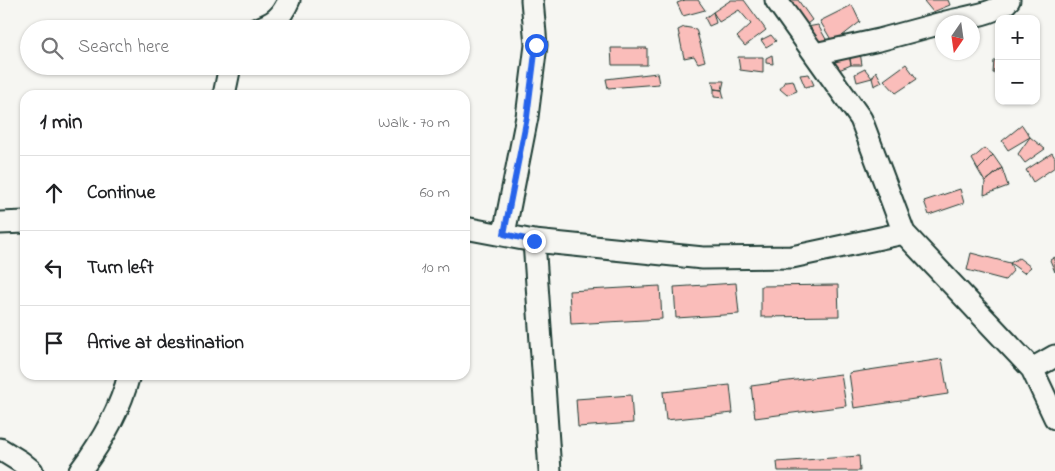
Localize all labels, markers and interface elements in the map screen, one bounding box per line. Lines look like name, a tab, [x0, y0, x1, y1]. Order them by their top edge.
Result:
north arrow	[935, 15, 980, 60]
map controls	[995, 15, 1040, 105]
button: +	[995, 15, 1040, 60]
search box	[20, 20, 470, 75]
icon: search	[38, 34, 66, 62]
text: Search here	[78, 34, 169, 61]
route start	[525, 34, 548, 57]
button: −	[995, 60, 1040, 105]
text: 1 min	[40, 108, 82, 138]
text: Walk · 70 m	[378, 111, 450, 135]
icon: ahead	[40, 179, 68, 207]
text: Continue	[87, 180, 155, 207]
text: 60 m	[420, 181, 450, 205]
route end	[523, 230, 546, 253]
icon: left	[40, 254, 68, 282]
text: Turn left	[87, 255, 154, 282]
text: 10 m	[422, 256, 450, 280]
icon: arrive	[40, 329, 68, 357]
text: Arrive at destination	[87, 330, 244, 357]

